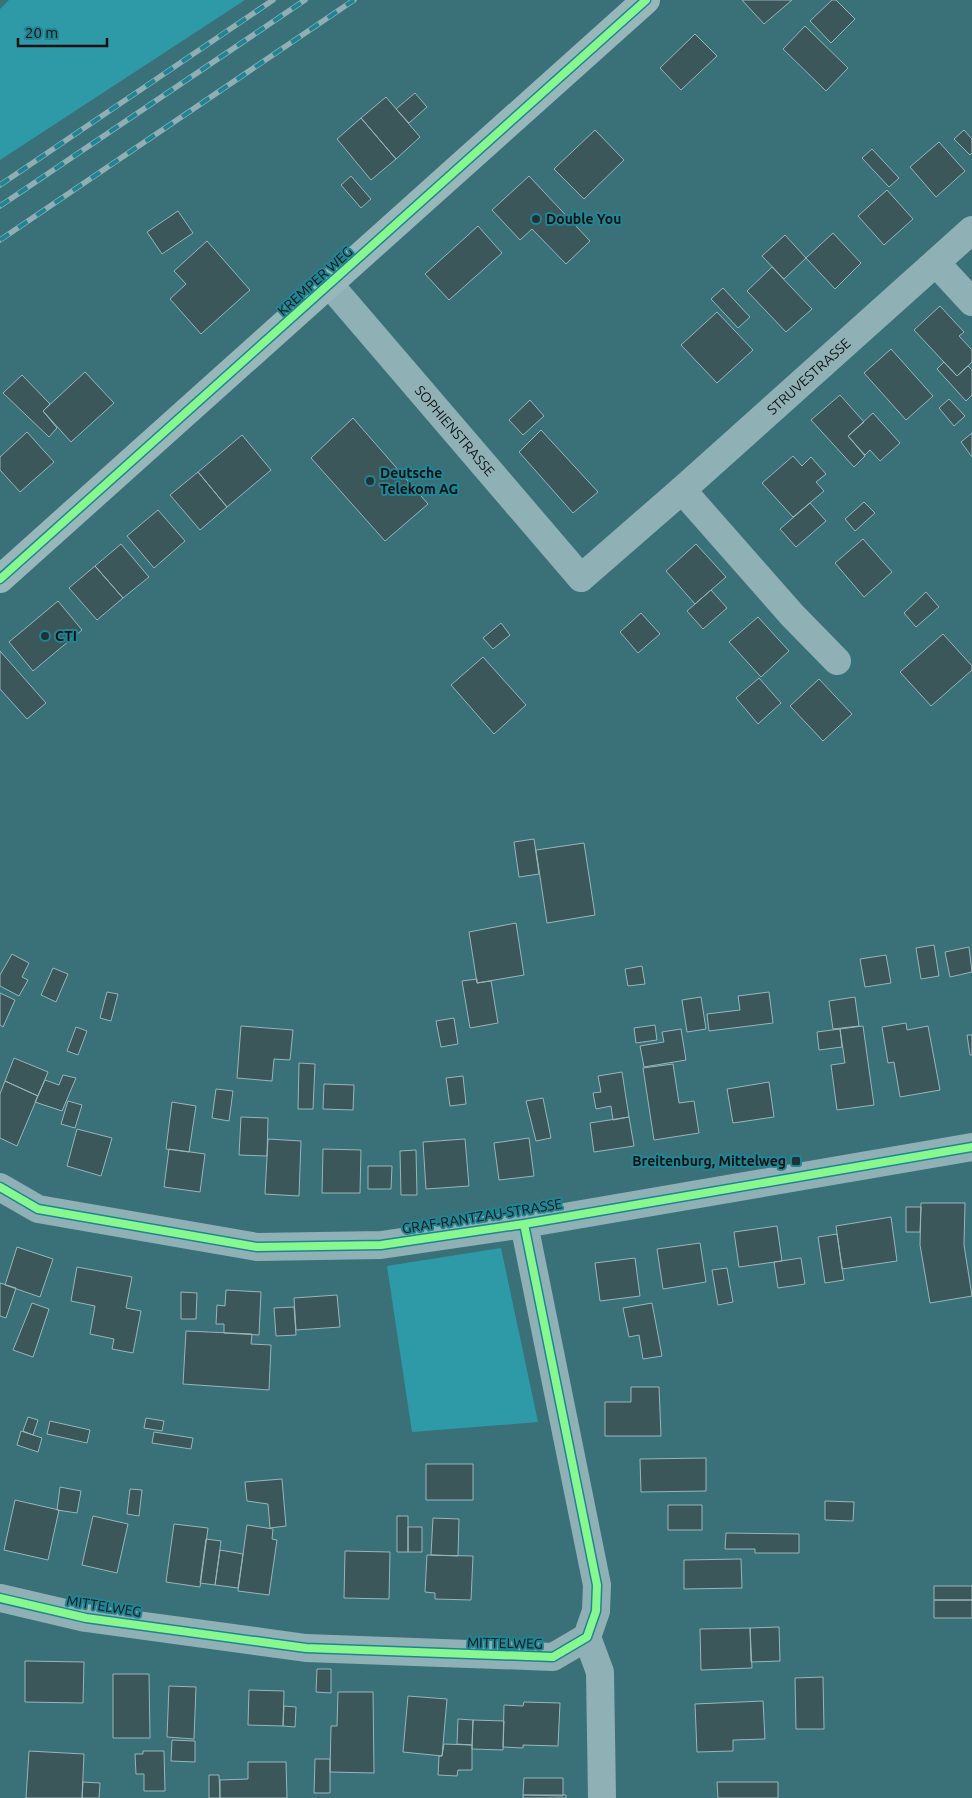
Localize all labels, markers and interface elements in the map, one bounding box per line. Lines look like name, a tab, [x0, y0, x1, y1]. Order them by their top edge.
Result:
scale bar	[18, 15, 106, 47]
text: 20 m	[25, 24, 58, 41]
place label: Double You	[546, 211, 621, 227]
marker: Double You	[530, 213, 542, 225]
street label: KREMPER WEG	[274, 243, 356, 319]
street label: STRUVESTRASSE	[764, 335, 854, 418]
street label: SOPHIENSTRASSE	[412, 382, 498, 479]
place label: Deutsche Telekom AG	[380, 465, 458, 497]
marker: Deutsche Telekom AG	[364, 475, 376, 487]
place label: CTI	[55, 628, 77, 644]
marker: CTI	[39, 630, 51, 642]
place label: Breitenburg, Mittelweg	[632, 1153, 786, 1169]
marker: Breitenburg, Mittelweg	[790, 1155, 802, 1167]
street label: GRAF-RANTZAU-STRASSE	[401, 1195, 563, 1237]
street label: MITTELWEG	[65, 1592, 143, 1620]
street label: MITTELWEG	[467, 1634, 543, 1652]

